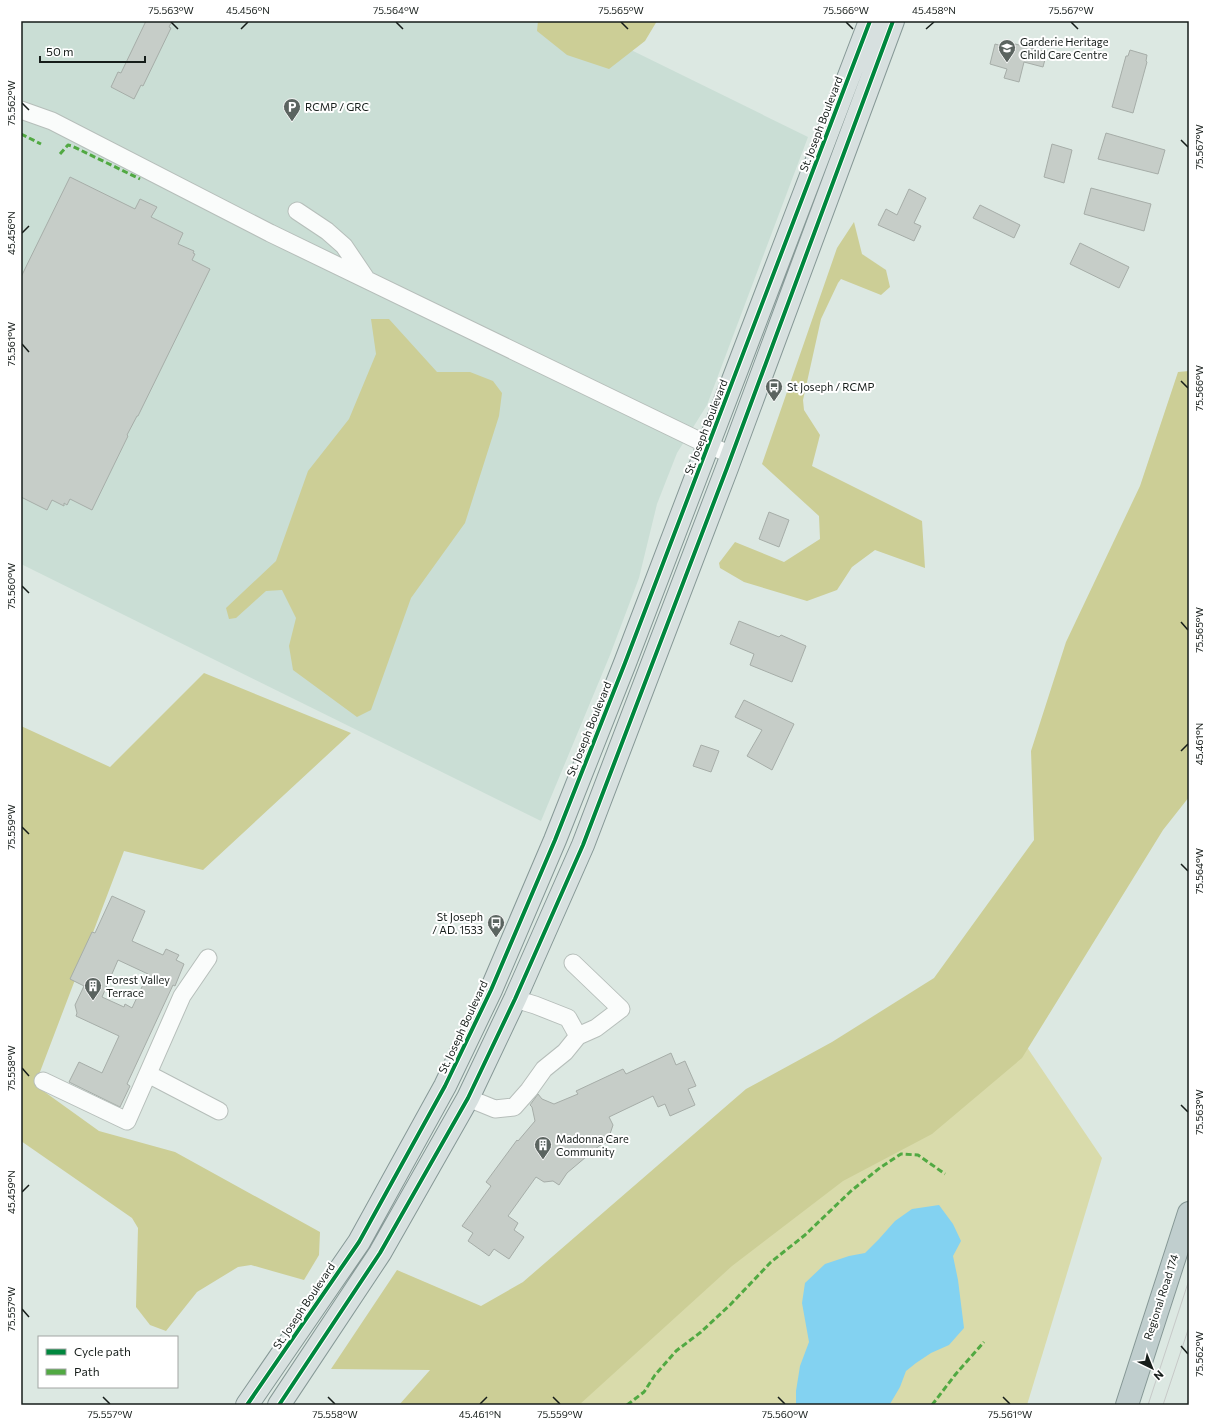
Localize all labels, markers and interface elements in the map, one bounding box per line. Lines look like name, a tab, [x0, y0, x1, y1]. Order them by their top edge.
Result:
text: 75.563°W	[148, 4, 194, 16]
text: 45.456°N	[226, 4, 270, 16]
text: 75.564°W	[373, 4, 419, 16]
text: 75.565°W	[598, 4, 644, 16]
text: 75.566°W	[823, 4, 869, 16]
text: 45.458°N	[912, 4, 956, 16]
text: 75.567°W	[1048, 4, 1094, 16]
place label: Garderie Heritage Child Care Centre	[1020, 35, 1109, 61]
scale bar	[40, 38, 145, 64]
school or university icon: Garderie Heritage Child Care Centre	[997, 38, 1017, 63]
text: 50 m	[46, 44, 74, 58]
street label: St. Joseph Boulevard	[796, 74, 846, 174]
text: 75.562°W	[5, 80, 17, 126]
parking icon: RCMP / GRC	[282, 97, 302, 122]
place label: RCMP / GRC	[305, 100, 369, 113]
text: 75.567°W	[1193, 124, 1205, 170]
text: 45.456°N	[5, 211, 17, 255]
text: 75.561°W	[5, 322, 17, 366]
text: 75.566°W	[1193, 365, 1205, 411]
street label: St. Joseph Boulevard	[681, 377, 731, 477]
bus stop icon: St Joseph / RCMP	[764, 377, 784, 402]
place label: St Joseph / RCMP	[787, 380, 875, 394]
text: 75.560°W	[5, 563, 17, 609]
text: 75.565°W	[1193, 607, 1205, 653]
street label: St. Joseph Boulevard	[564, 680, 614, 778]
text: 45.461°N	[1193, 723, 1205, 765]
text: 75.559°W	[5, 804, 17, 850]
text: 75.564°W	[1193, 848, 1205, 894]
place label: St Joseph / AD. 1533	[432, 910, 483, 936]
bus stop icon: St Joseph / AD. 1533	[486, 913, 506, 938]
place label: Forest Valley Terrace	[106, 973, 170, 999]
building icon: Forest Valley Terrace	[83, 976, 103, 1001]
street label: St. Joseph Boulevard	[435, 978, 491, 1076]
text: 75.558°W	[5, 1045, 17, 1091]
text: 75.563°W	[1193, 1089, 1205, 1135]
place label: Madonna Care Community	[556, 1132, 629, 1158]
building icon: Madonna Care Community	[533, 1135, 553, 1160]
text: 45.459°N	[5, 1170, 17, 1214]
street label: Regional Road 174	[1141, 1252, 1181, 1341]
street label: St. Joseph Boulevard	[270, 1260, 338, 1352]
text: 75.557°W	[5, 1287, 17, 1331]
text: 75.562°W	[1193, 1331, 1205, 1377]
legend	[38, 1336, 178, 1388]
text: Cycle path	[74, 1344, 131, 1358]
north arrow	[1132, 1348, 1172, 1388]
text: Path	[74, 1364, 100, 1378]
text: N	[1152, 1368, 1167, 1383]
text: 75.557°W	[88, 1408, 132, 1420]
text: 75.558°W	[312, 1408, 358, 1420]
text: 45.461°N	[459, 1408, 501, 1420]
text: 75.559°W	[537, 1408, 583, 1420]
text: 75.560°W	[762, 1408, 808, 1420]
text: 75.561°W	[988, 1408, 1032, 1420]

